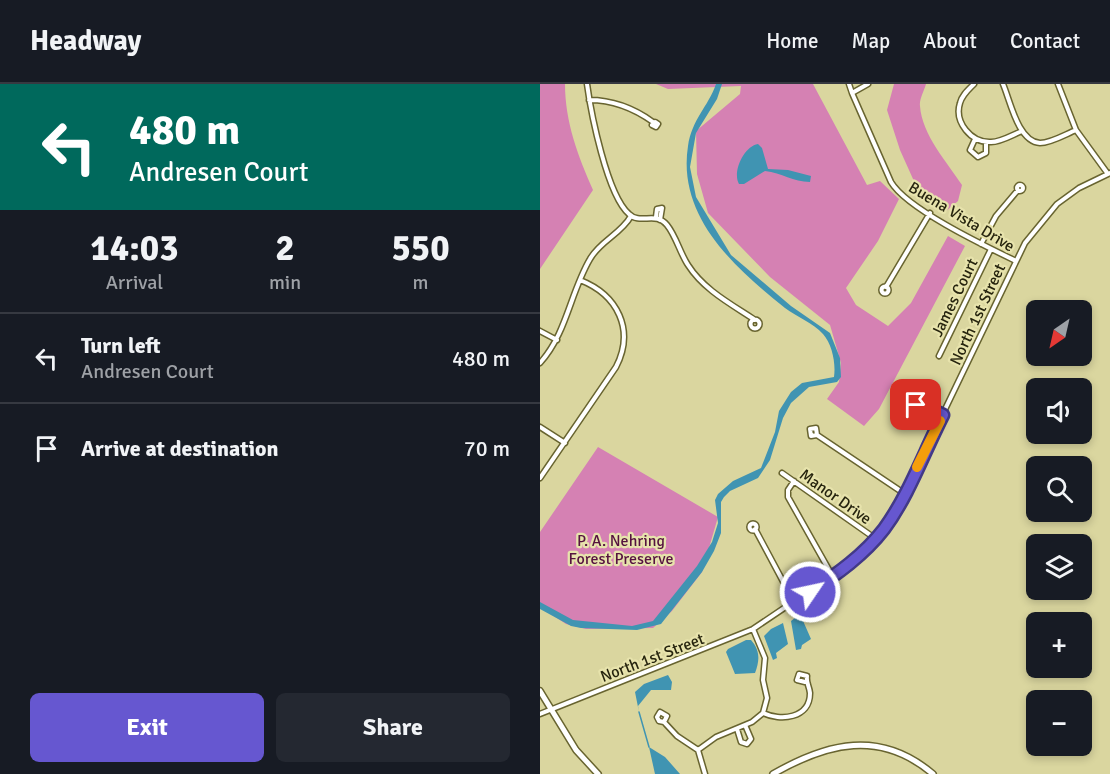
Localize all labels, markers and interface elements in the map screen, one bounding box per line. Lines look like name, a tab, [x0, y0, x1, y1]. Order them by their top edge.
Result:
text: Headway	[30, 24, 141, 58]
text: Home	[766, 28, 819, 54]
text: Map	[852, 28, 890, 54]
text: About	[923, 28, 977, 54]
text: Contact	[1010, 28, 1080, 54]
text: 480 m	[129, 105, 240, 156]
icon: left	[30, 108, 108, 186]
text: Andresen Court	[129, 156, 308, 189]
street label: Buena Vista Drive	[905, 177, 1018, 256]
text: 14:03	[90, 226, 179, 271]
text: 2	[275, 226, 295, 271]
text: 550	[391, 226, 450, 271]
street label: James Court	[927, 255, 983, 340]
street label: North 1st Street	[946, 260, 1010, 368]
text: Arrival	[106, 270, 163, 295]
text: min	[269, 270, 301, 295]
text: m	[413, 270, 429, 295]
north arrow	[1026, 300, 1092, 366]
map controls	[1026, 300, 1092, 756]
text: Turn left	[81, 332, 161, 359]
icon: left	[30, 342, 63, 375]
text: 480 m	[452, 345, 510, 372]
text: Andresen Court	[81, 359, 214, 384]
button: sound	[1026, 378, 1092, 444]
pin	[890, 379, 941, 430]
icon: arrive	[899, 388, 932, 421]
icon: arrive	[30, 432, 63, 465]
text: Arrive at destination	[81, 435, 278, 462]
text: 70 m	[464, 435, 510, 462]
button: search	[1026, 456, 1092, 522]
street label: Manor Drive	[796, 465, 875, 529]
park label: P. A. Nehring Forest Preserve	[569, 531, 673, 569]
button: layers	[1026, 534, 1092, 600]
position arrow	[778, 560, 842, 624]
button: +	[1026, 612, 1092, 678]
street label: North 1st Street	[598, 629, 708, 687]
button: −	[1026, 690, 1092, 756]
button: Exit	[30, 693, 264, 762]
button: Share	[276, 693, 510, 762]

